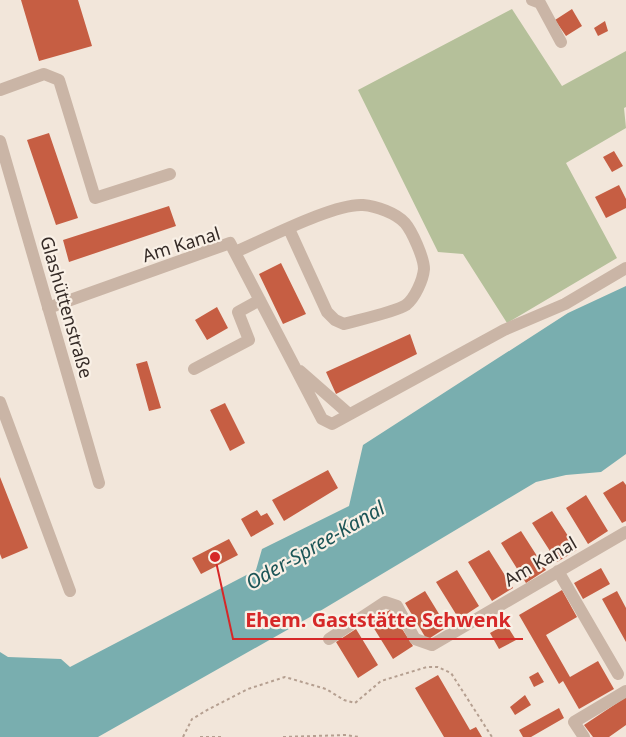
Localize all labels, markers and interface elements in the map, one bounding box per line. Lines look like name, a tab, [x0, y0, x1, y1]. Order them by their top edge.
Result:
street label: Am Kanal	[139, 221, 223, 267]
street label: Glashüttenstraße	[35, 233, 99, 381]
water label: Oder-Spree-Kanal	[241, 494, 390, 596]
street label: Am Kanal	[499, 531, 581, 591]
callout: Ehem. Gaststätte Schwenk	[233, 601, 523, 639]
text: Ehem. Gaststätte Schwenk	[245, 606, 511, 633]

